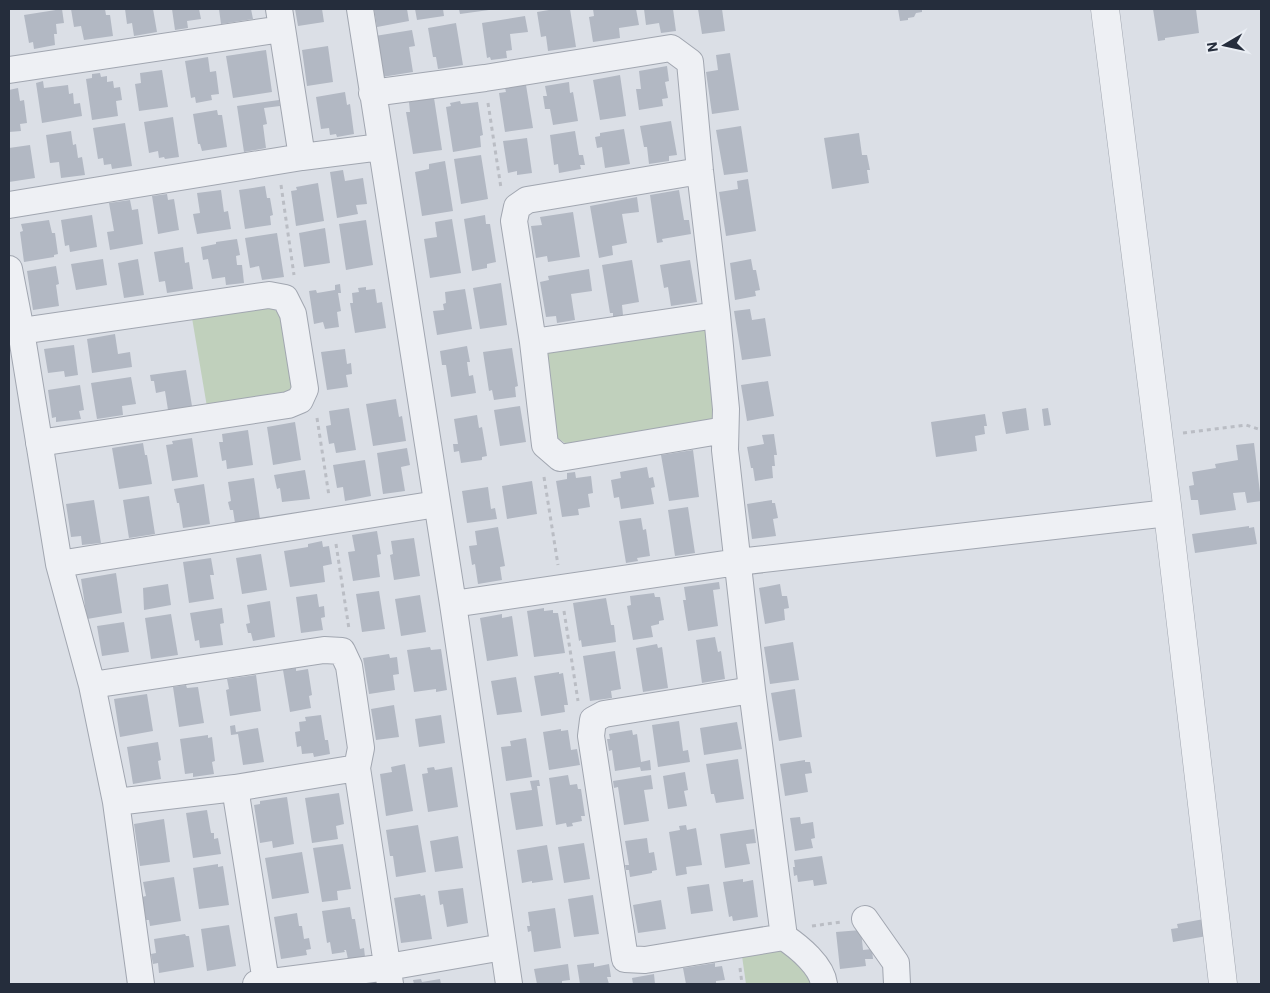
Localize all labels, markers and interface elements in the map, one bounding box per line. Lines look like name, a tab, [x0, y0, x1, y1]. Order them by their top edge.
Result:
north arrow	[1200, 20, 1250, 70]
text: N	[1202, 41, 1222, 53]

